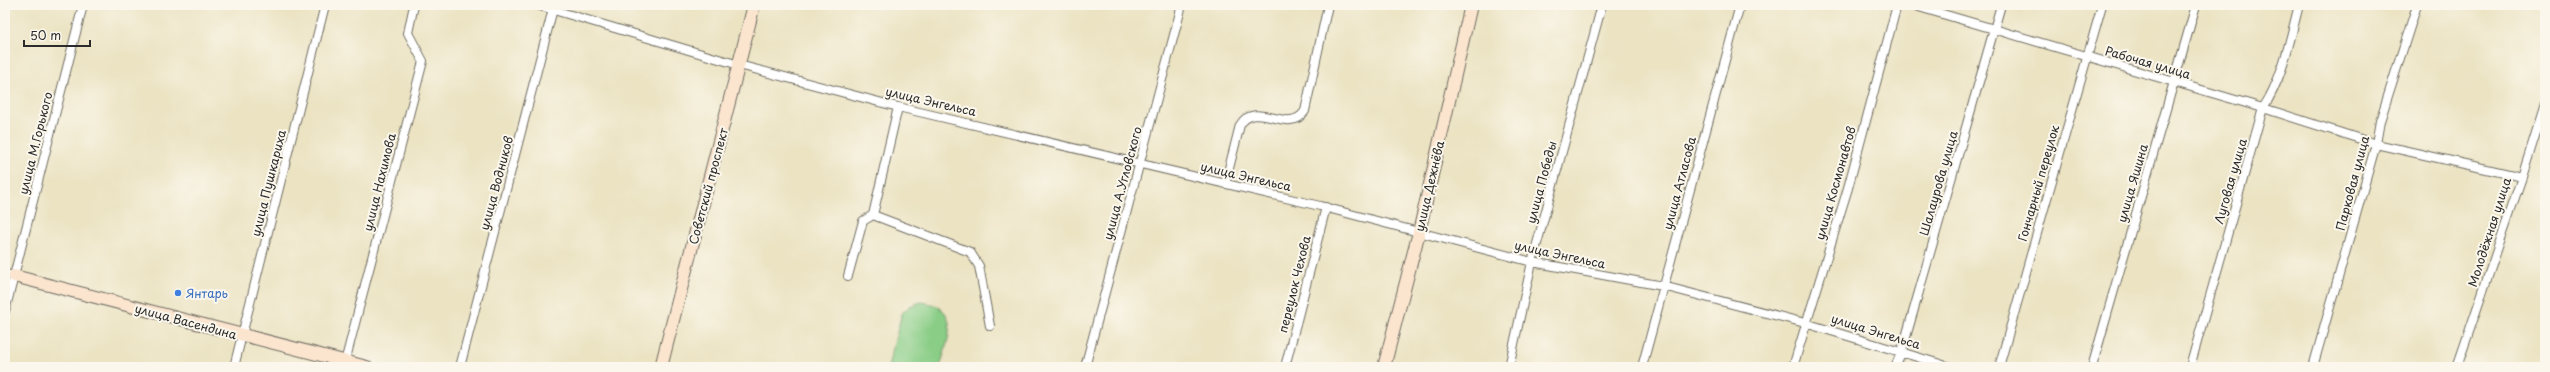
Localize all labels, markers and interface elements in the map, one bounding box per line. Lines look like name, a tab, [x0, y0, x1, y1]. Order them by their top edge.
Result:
scale bar	[24, 22, 90, 48]
text: 50 m	[30, 26, 61, 44]
street label: Рабочая улица	[2103, 41, 2193, 83]
street label: улица Энгельса	[884, 82, 979, 120]
street label: улица М.Горького	[14, 90, 56, 196]
street label: Гончарный переулок	[2013, 122, 2063, 243]
street label: улица А.Угловского	[1098, 124, 1146, 242]
street label: улица Космонавтов	[1810, 124, 1860, 242]
street label: Советский проспект	[684, 126, 732, 246]
street label: улица Пушкариха	[246, 127, 290, 238]
street label: Шалаурова улица	[1914, 128, 1962, 238]
street label: улица Нахимова	[358, 131, 400, 233]
street label: Парковая улица	[2331, 133, 2373, 233]
street label: улица Водников	[475, 134, 517, 232]
street label: улица Атласова	[1658, 134, 1700, 232]
street label: Луговая улица	[2209, 136, 2251, 226]
street label: улица Дежнёва	[1410, 138, 1448, 233]
street label: улица Победы	[1521, 139, 1561, 225]
street label: улица Яшина	[2112, 141, 2152, 224]
street label: улица Энгельса	[1199, 157, 1294, 195]
street label: Молодёжная улица	[2463, 175, 2515, 289]
street label: переулок Чехова	[1273, 233, 1315, 334]
street label: улица Энгельса	[1513, 236, 1608, 273]
place label: Янтарь	[186, 284, 228, 302]
marker: Янтарь	[173, 288, 183, 298]
street label: улица Васендина	[133, 299, 239, 343]
street label: улица Энгельса	[1829, 309, 1923, 353]

